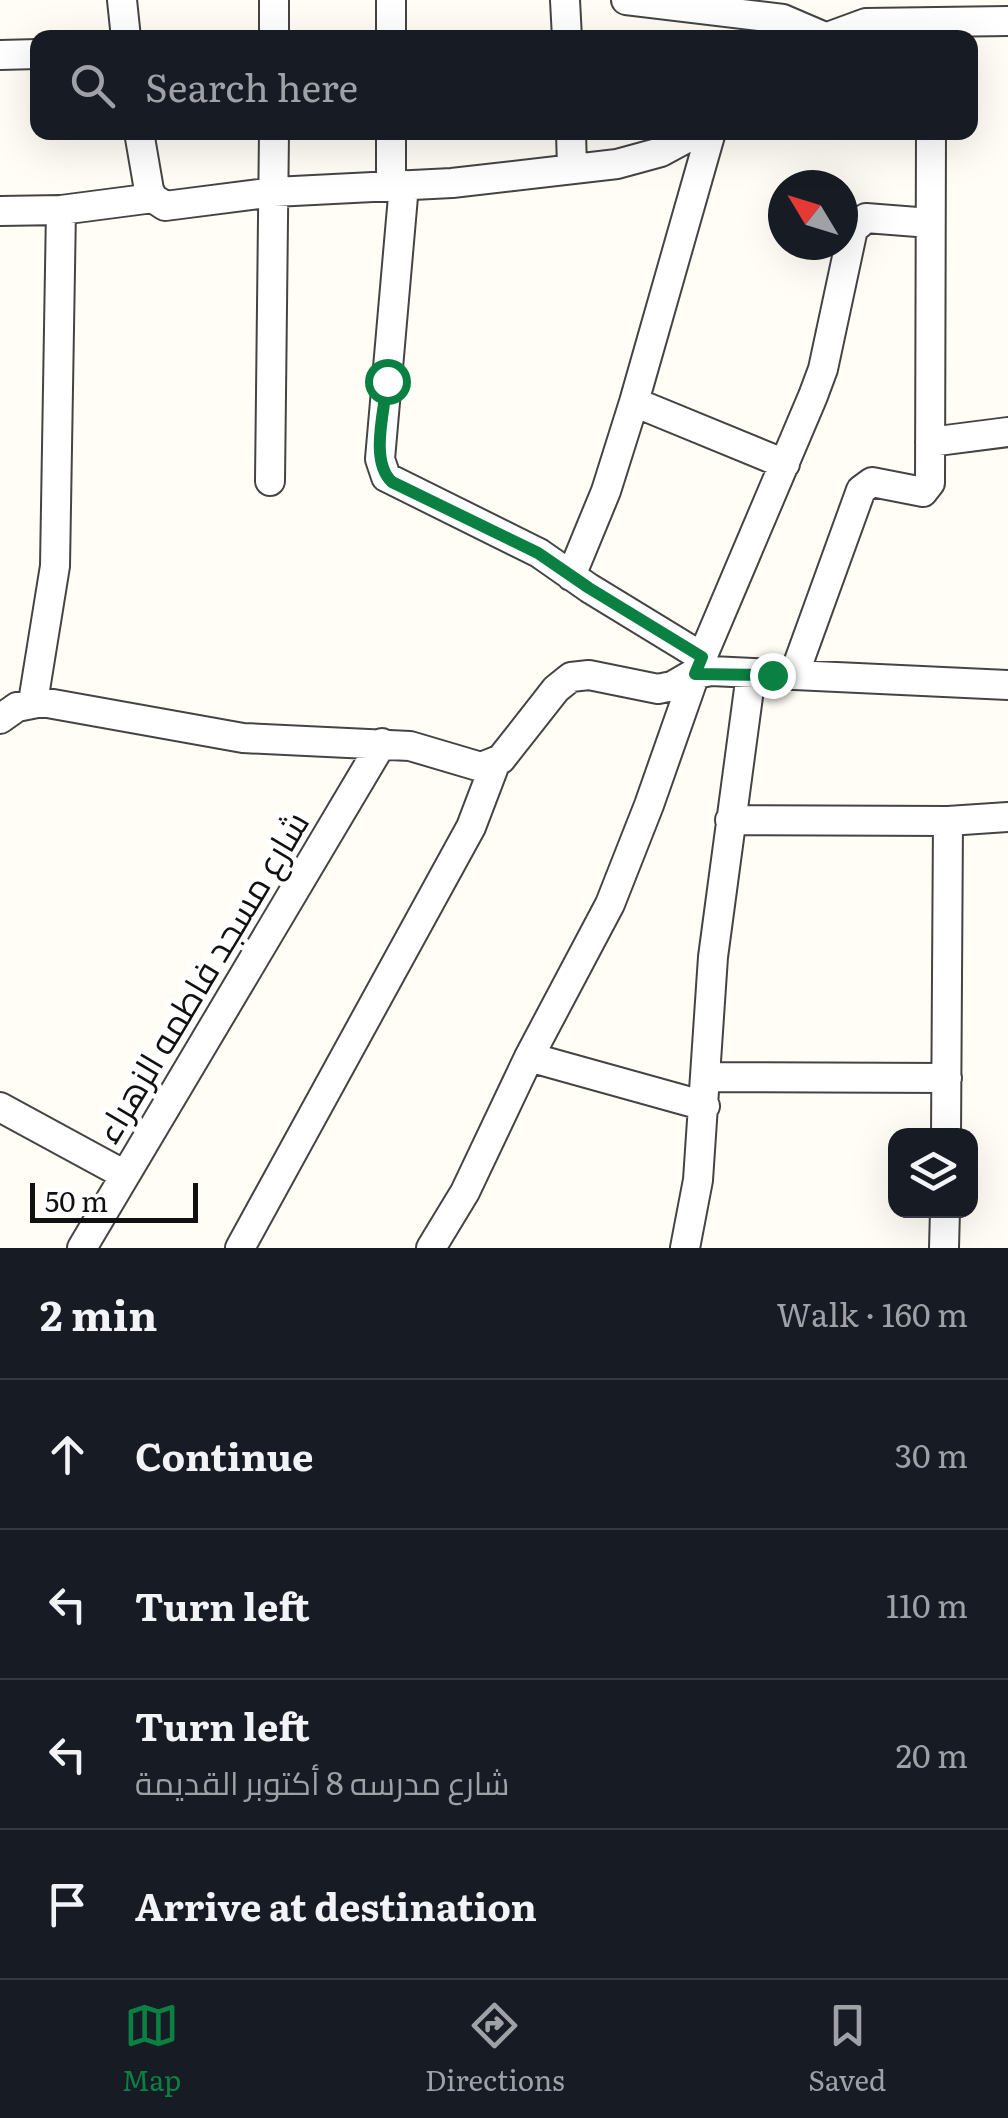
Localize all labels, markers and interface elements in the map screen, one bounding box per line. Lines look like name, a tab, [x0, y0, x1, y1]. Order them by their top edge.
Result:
search box	[30, 30, 978, 140]
text: Search here	[145, 57, 358, 114]
icon: search	[65, 58, 120, 113]
north arrow	[768, 170, 858, 260]
route start	[365, 359, 411, 405]
route end	[750, 653, 796, 699]
street label: شارع مسجد فاطمه الزهراء	[80, 800, 320, 1152]
map controls	[888, 1128, 978, 1218]
button: layers	[888, 1128, 978, 1218]
scale bar	[30, 1178, 198, 1222]
text: 50 m	[45, 1179, 108, 1221]
text: 2 min	[40, 1282, 157, 1344]
text: Walk · 160 m	[776, 1289, 968, 1337]
text: Continue	[135, 1426, 313, 1483]
icon: ahead	[40, 1427, 95, 1482]
text: 30 m	[895, 1430, 968, 1478]
text: Turn left	[135, 1576, 310, 1633]
icon: left	[40, 1577, 95, 1632]
text: 110 m	[886, 1580, 968, 1628]
text: Turn left	[135, 1696, 310, 1753]
icon: left	[40, 1727, 95, 1782]
text: 20 m	[896, 1730, 968, 1778]
text: شارع مدرسه 8 أكتوبر القديمة	[135, 1757, 510, 1805]
text: Arrive at destination	[135, 1876, 537, 1933]
icon: arrive	[40, 1877, 95, 1932]
tab: Map	[122, 1998, 181, 2100]
tab: Directions	[425, 1998, 565, 2100]
tab: Saved	[808, 1998, 886, 2100]

